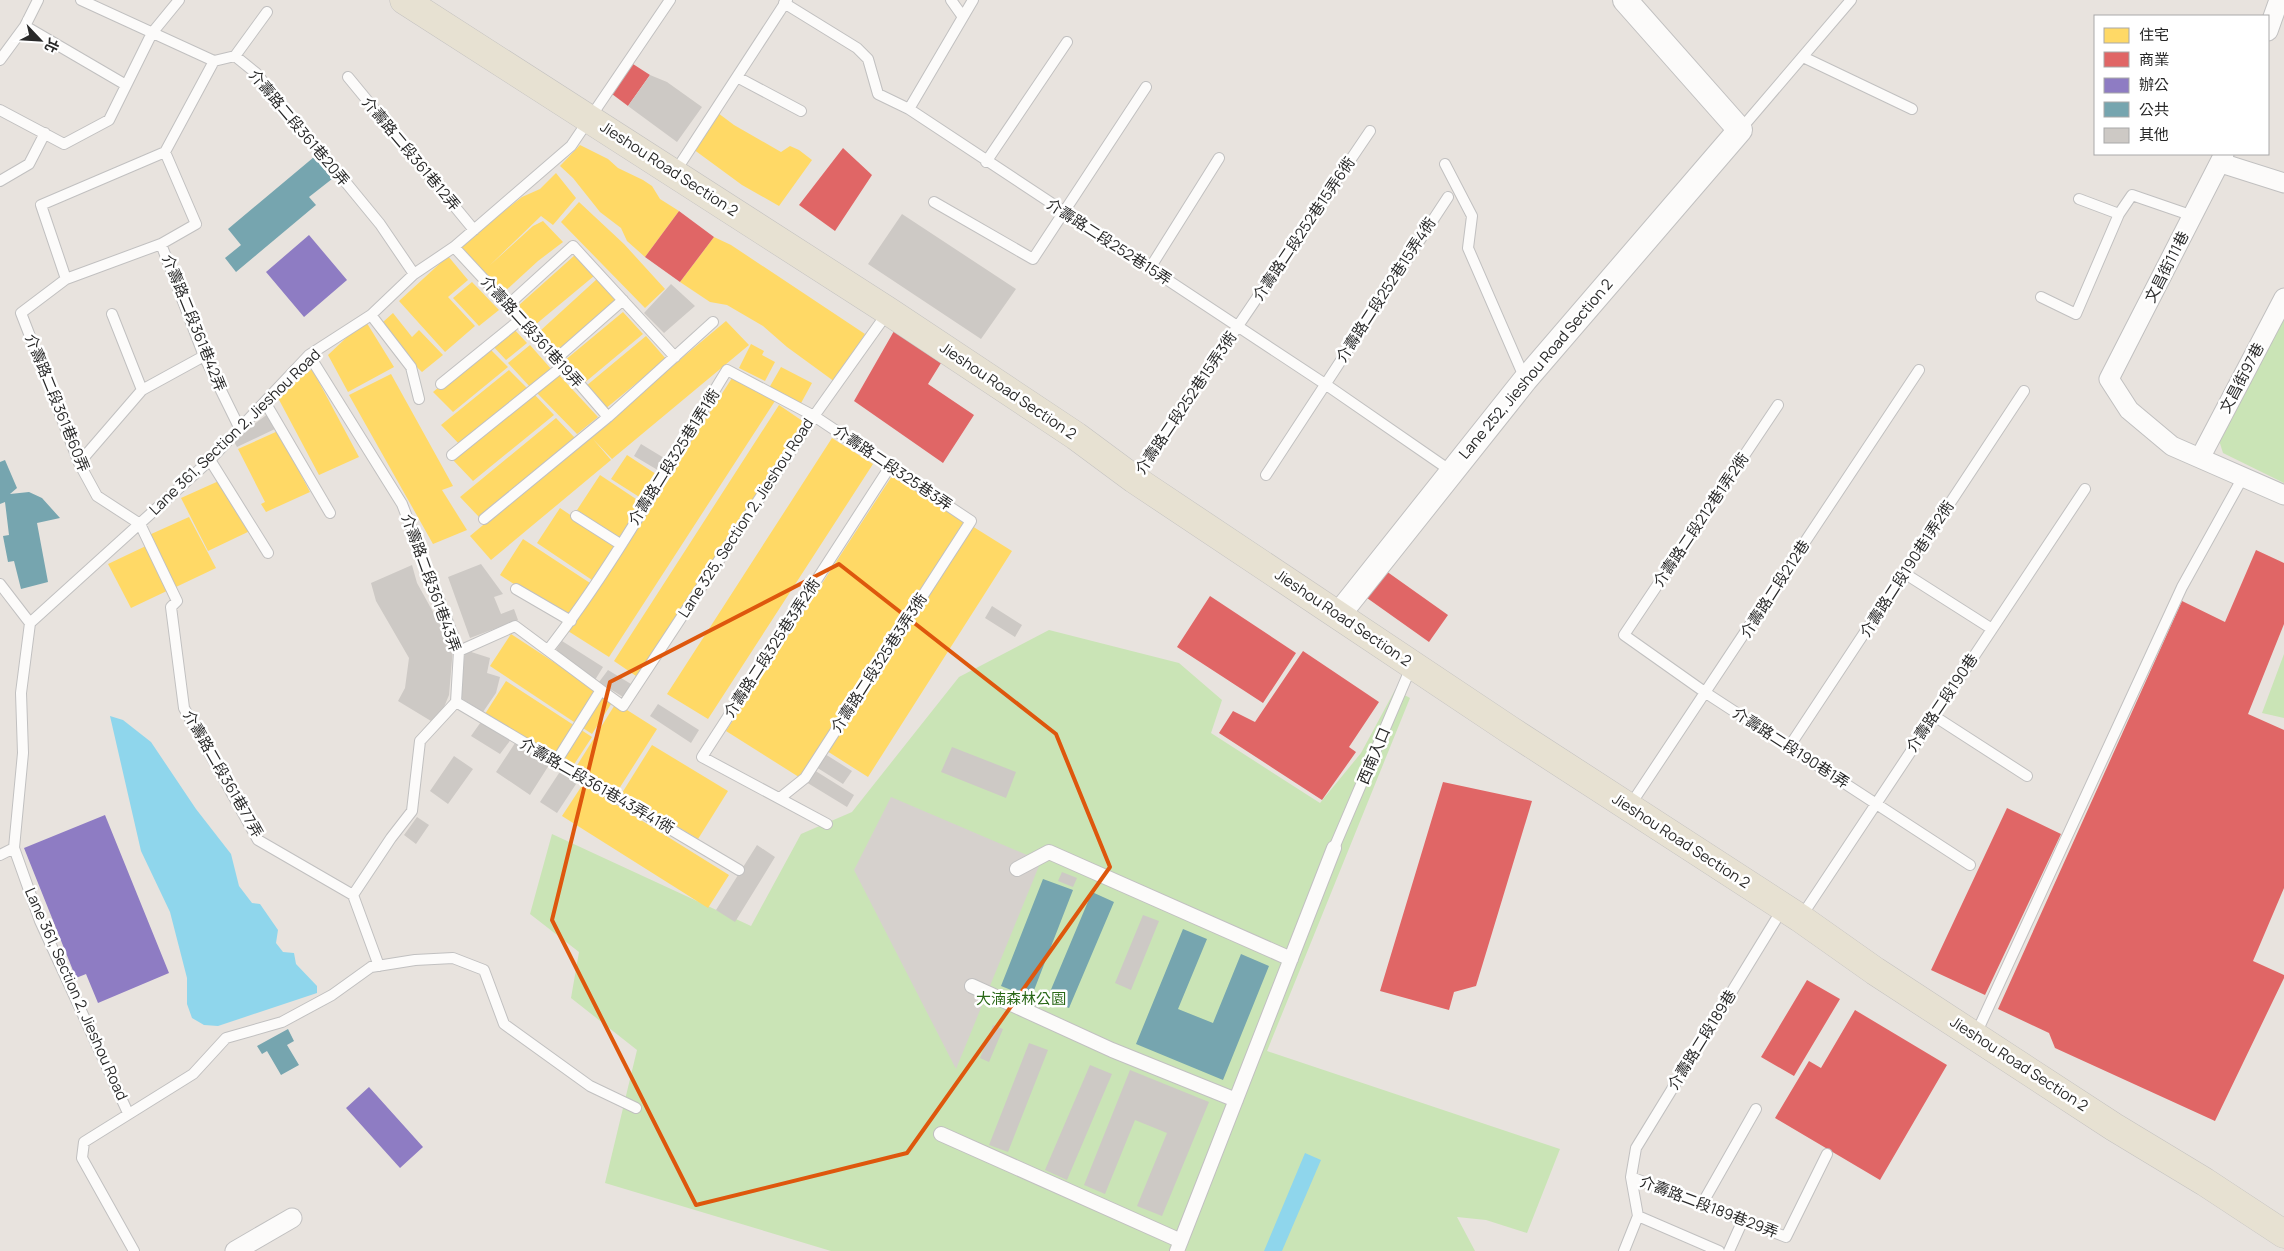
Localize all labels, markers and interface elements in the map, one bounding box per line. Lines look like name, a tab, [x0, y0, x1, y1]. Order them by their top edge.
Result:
north arrow	[15, 15, 65, 65]
legend	[2094, 15, 2269, 155]
text: 住宅	[2139, 24, 2169, 45]
text: 北	[41, 35, 64, 56]
text: 商業	[2139, 49, 2169, 70]
street label: 介壽路二段361巷20弄	[244, 65, 354, 190]
text: 辦公	[2139, 74, 2169, 95]
street label: 介壽路二段361巷12弄	[357, 92, 465, 215]
text: 公共	[2139, 99, 2169, 120]
street label: Jieshou Road Section 2	[596, 116, 742, 221]
text: 其他	[2139, 124, 2169, 145]
street label: 介壽路二段252巷15弄6衖	[1248, 153, 1360, 305]
street label: 介壽路二段252巷15弄	[1043, 193, 1176, 290]
street label: 介壽路二段252巷15弄4衖	[1331, 213, 1440, 366]
street label: 文昌街111巷	[2140, 227, 2194, 306]
street label: 介壽路二段361巷42弄	[157, 251, 231, 394]
street label: 介壽路二段361巷19弄	[477, 271, 588, 392]
street label: Lane 252, Jieshou Road Section 2	[1454, 274, 1617, 463]
street label: 介壽路二段252巷15弄3衖	[1130, 327, 1241, 478]
street label: 介壽路二段361巷60弄	[20, 331, 95, 475]
street label: Jieshou Road Section 2	[936, 337, 1081, 444]
street label: 文昌街97巷	[2214, 339, 2269, 417]
street label: Lane 361, Section 2, Jieshou Road	[144, 344, 325, 519]
street label: 介壽路二段325巷1弄1衖	[623, 385, 724, 529]
street label: Lane 325, Section 2, Jieshou Road	[673, 414, 818, 621]
street label: 介壽路二段325巷3弄	[830, 420, 957, 515]
street label: 介壽路二段212巷1弄2衖	[1648, 449, 1753, 591]
street label: 介壽路二段190巷1弄2衖	[1855, 496, 1959, 641]
street label: 介壽路二段361巷43弄	[397, 511, 466, 655]
street label: 介壽路二段212巷	[1735, 536, 1814, 642]
street label: Jieshou Road Section 2	[1271, 564, 1416, 671]
street label: 介壽路二段325巷3弄2衖	[719, 574, 825, 722]
street label: 介壽路二段325巷3弄3衖	[826, 589, 932, 736]
street label: 介壽路二段190巷	[1901, 649, 1982, 756]
street label: 介壽路二段190巷1弄	[1729, 702, 1854, 793]
street label: 介壽路二段361巷77弄	[178, 706, 268, 841]
street label: 西南入口	[1352, 724, 1395, 788]
street label: 介壽路二段361巷43弄41衖	[516, 733, 678, 838]
street label: Jieshou Road Section 2	[1608, 788, 1754, 893]
street label: Lane 361, Section 2, Jieshou Road	[20, 884, 133, 1103]
street label: 介壽路二段189巷	[1662, 986, 1741, 1094]
park label: 大湳森林公園	[976, 988, 1066, 1009]
street label: Jieshou Road Section 2	[1946, 1011, 2092, 1116]
street label: 介壽路二段189巷29弄	[1637, 1170, 1781, 1243]

